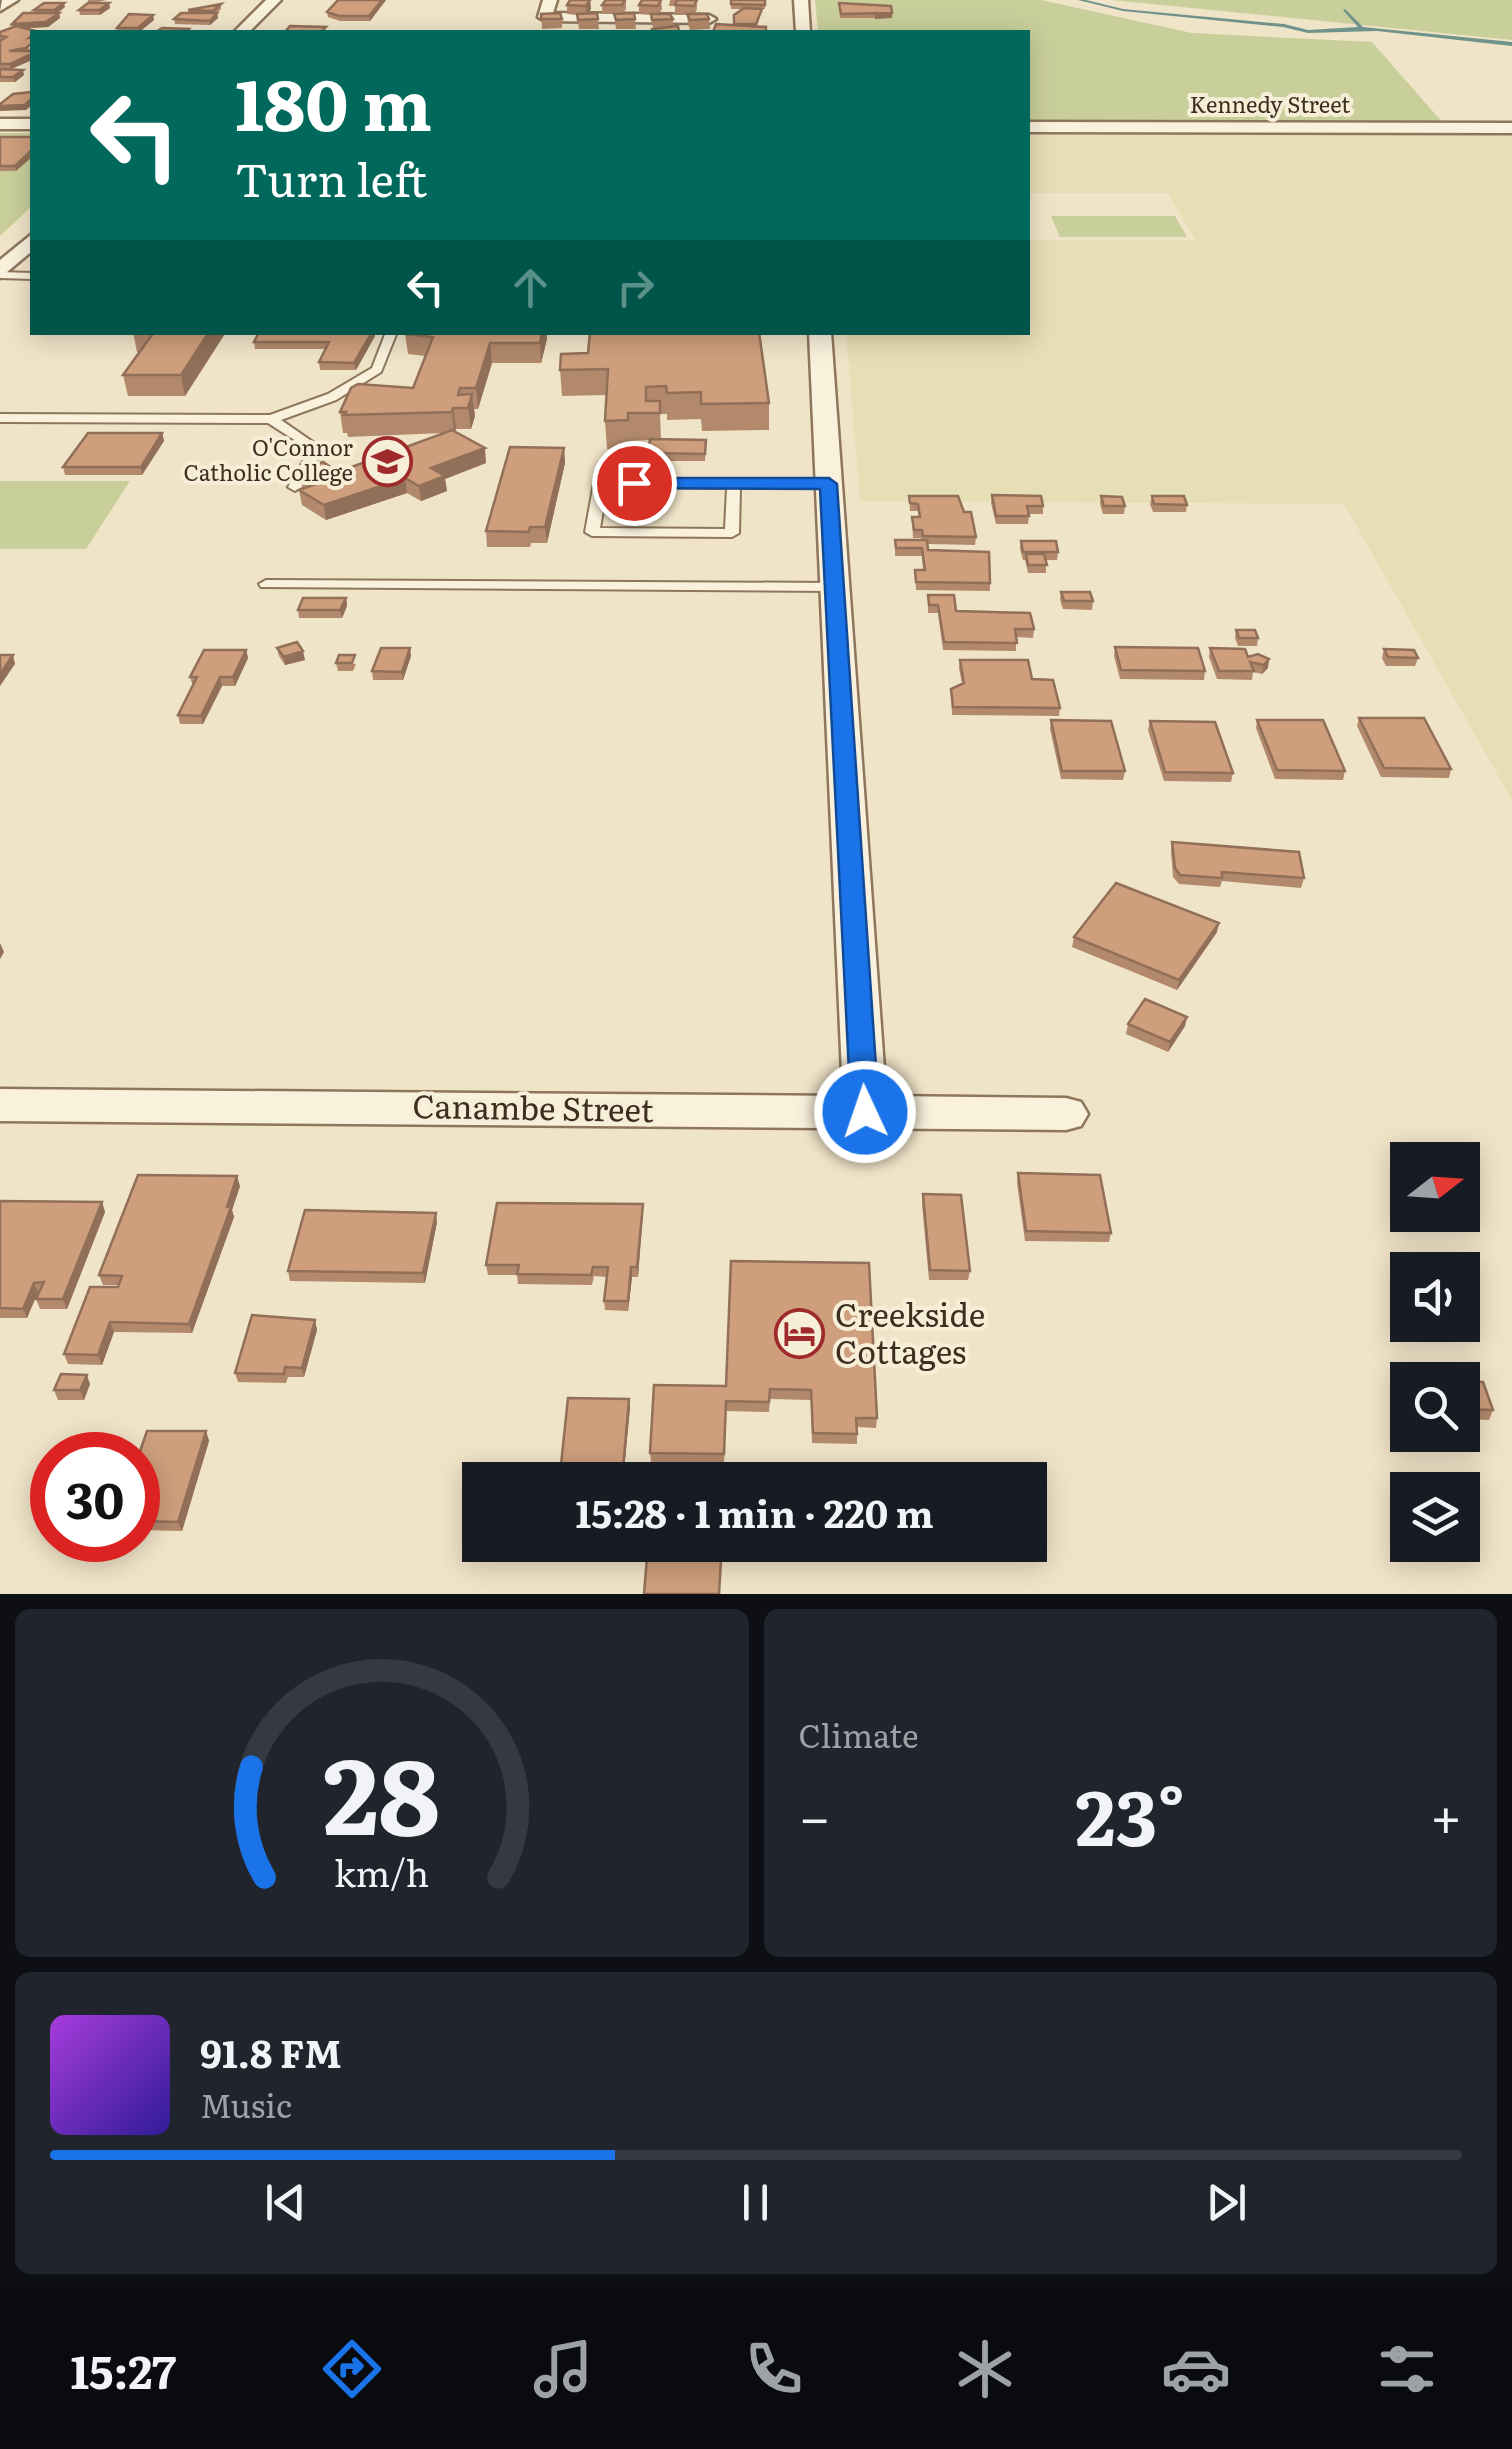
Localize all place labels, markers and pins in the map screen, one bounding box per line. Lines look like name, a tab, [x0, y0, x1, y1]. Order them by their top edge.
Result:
place label: O'Connor Catholic College	[184, 430, 354, 488]
school or university icon: O'Connor Catholic College	[362, 435, 414, 487]
pin	[592, 441, 677, 526]
place label: Creekside Cottages	[835, 1289, 985, 1374]
hotel icon: Creekside Cottages	[774, 1308, 826, 1360]

